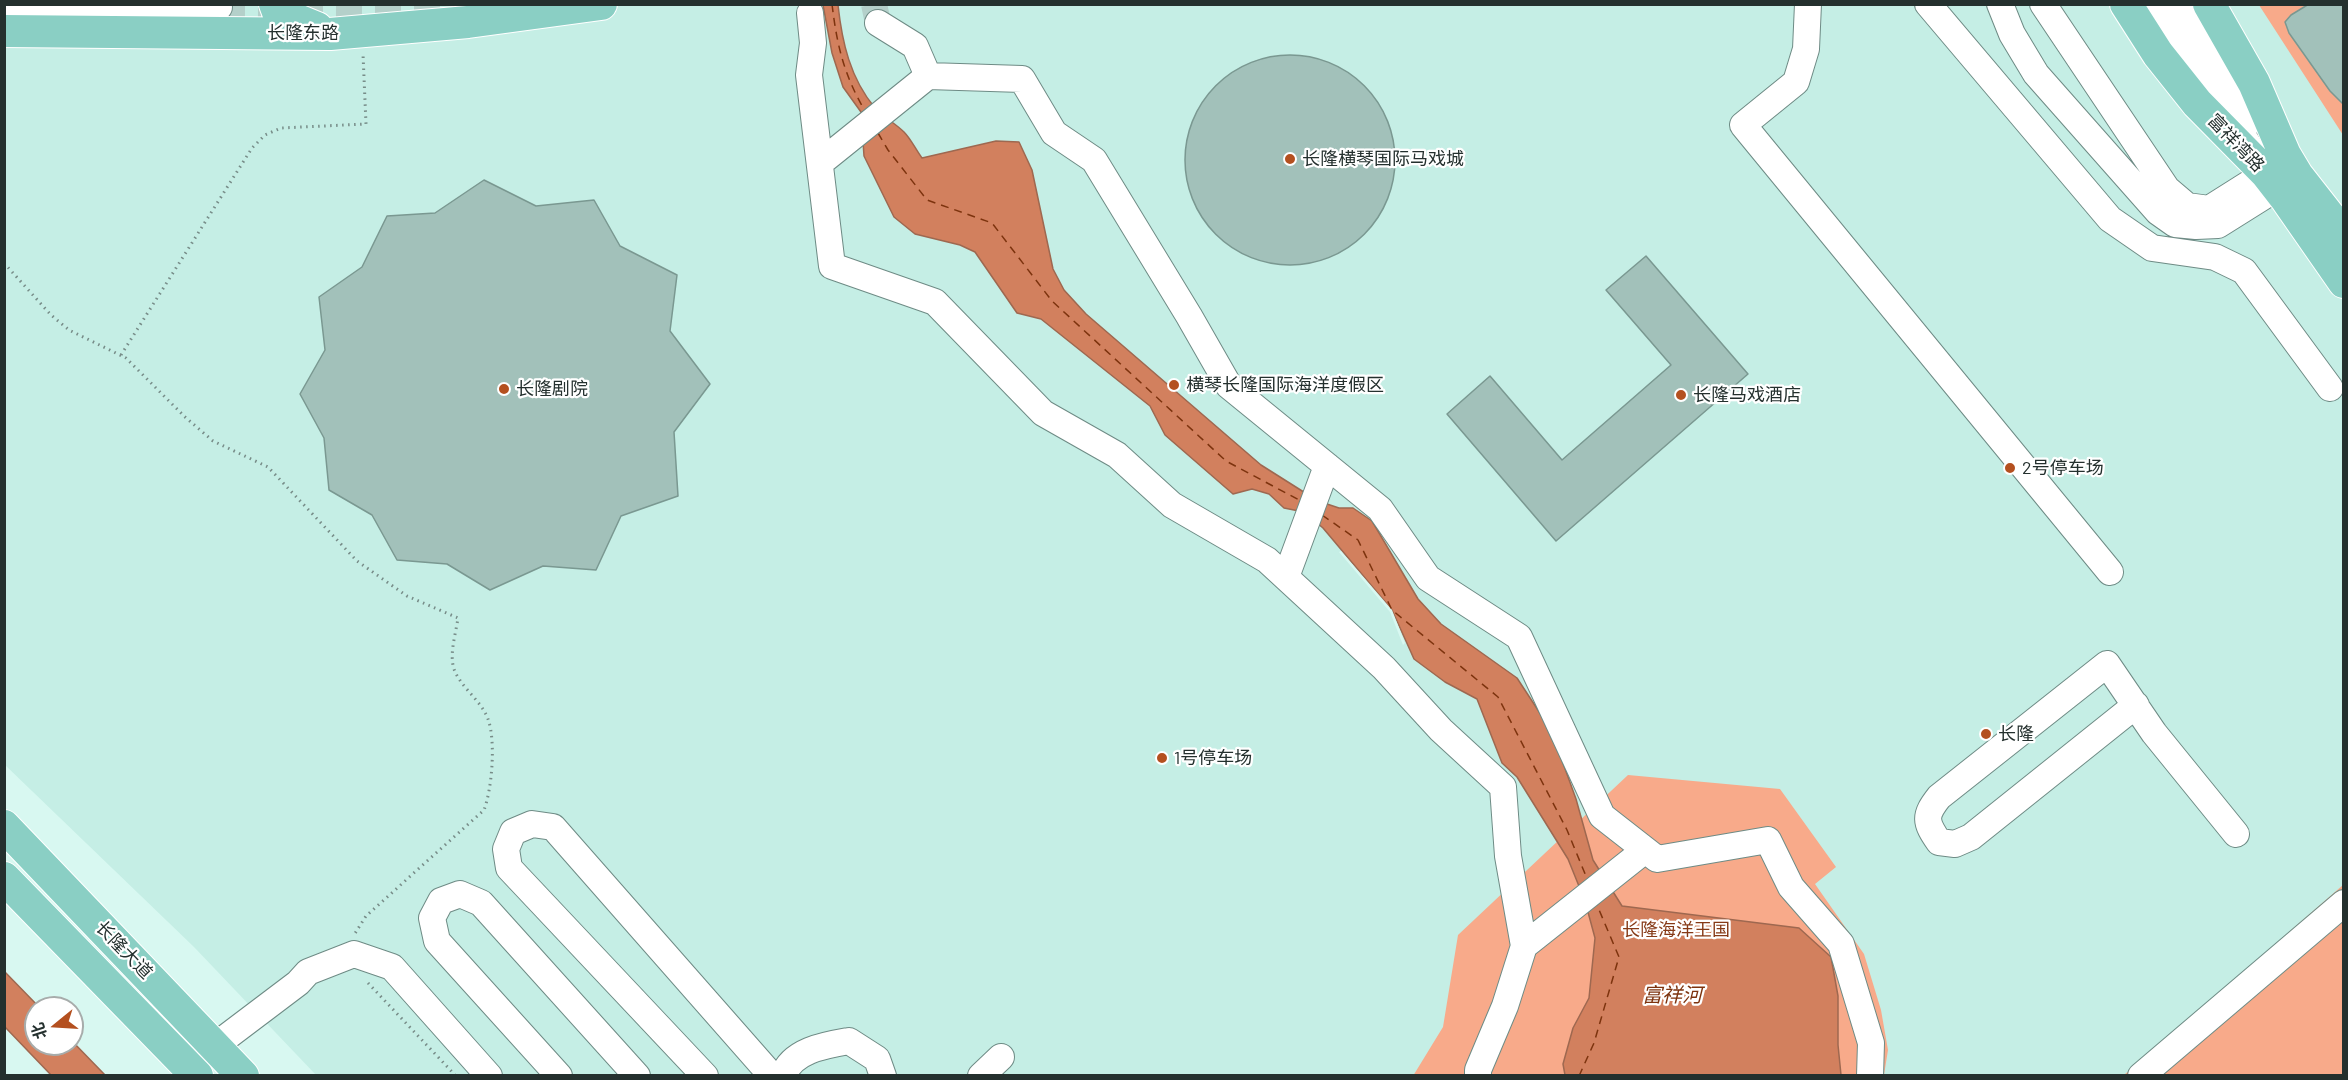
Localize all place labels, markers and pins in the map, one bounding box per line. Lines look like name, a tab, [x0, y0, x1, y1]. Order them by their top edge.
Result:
place label: 长隆横琴国际马戏城	[1302, 148, 1464, 170]
marker: 长隆横琴国际马戏城	[1283, 152, 1297, 166]
place label: 横琴长隆国际海洋度假区	[1186, 374, 1384, 396]
place label: 长隆剧院	[516, 378, 588, 400]
marker: 横琴长隆国际海洋度假区	[1167, 378, 1181, 392]
marker: 长隆剧院	[497, 382, 511, 396]
place label: 长隆马戏酒店	[1693, 384, 1801, 406]
marker: 长隆马戏酒店	[1674, 388, 1688, 402]
place label: 2号停车场	[2022, 457, 2104, 479]
marker: 2号停车场	[2003, 461, 2017, 475]
place label: 长隆	[1998, 723, 2034, 745]
marker: 长隆	[1979, 727, 1993, 741]
place label: 1号停车场	[1174, 747, 1252, 769]
marker: 1号停车场	[1155, 751, 1169, 765]

